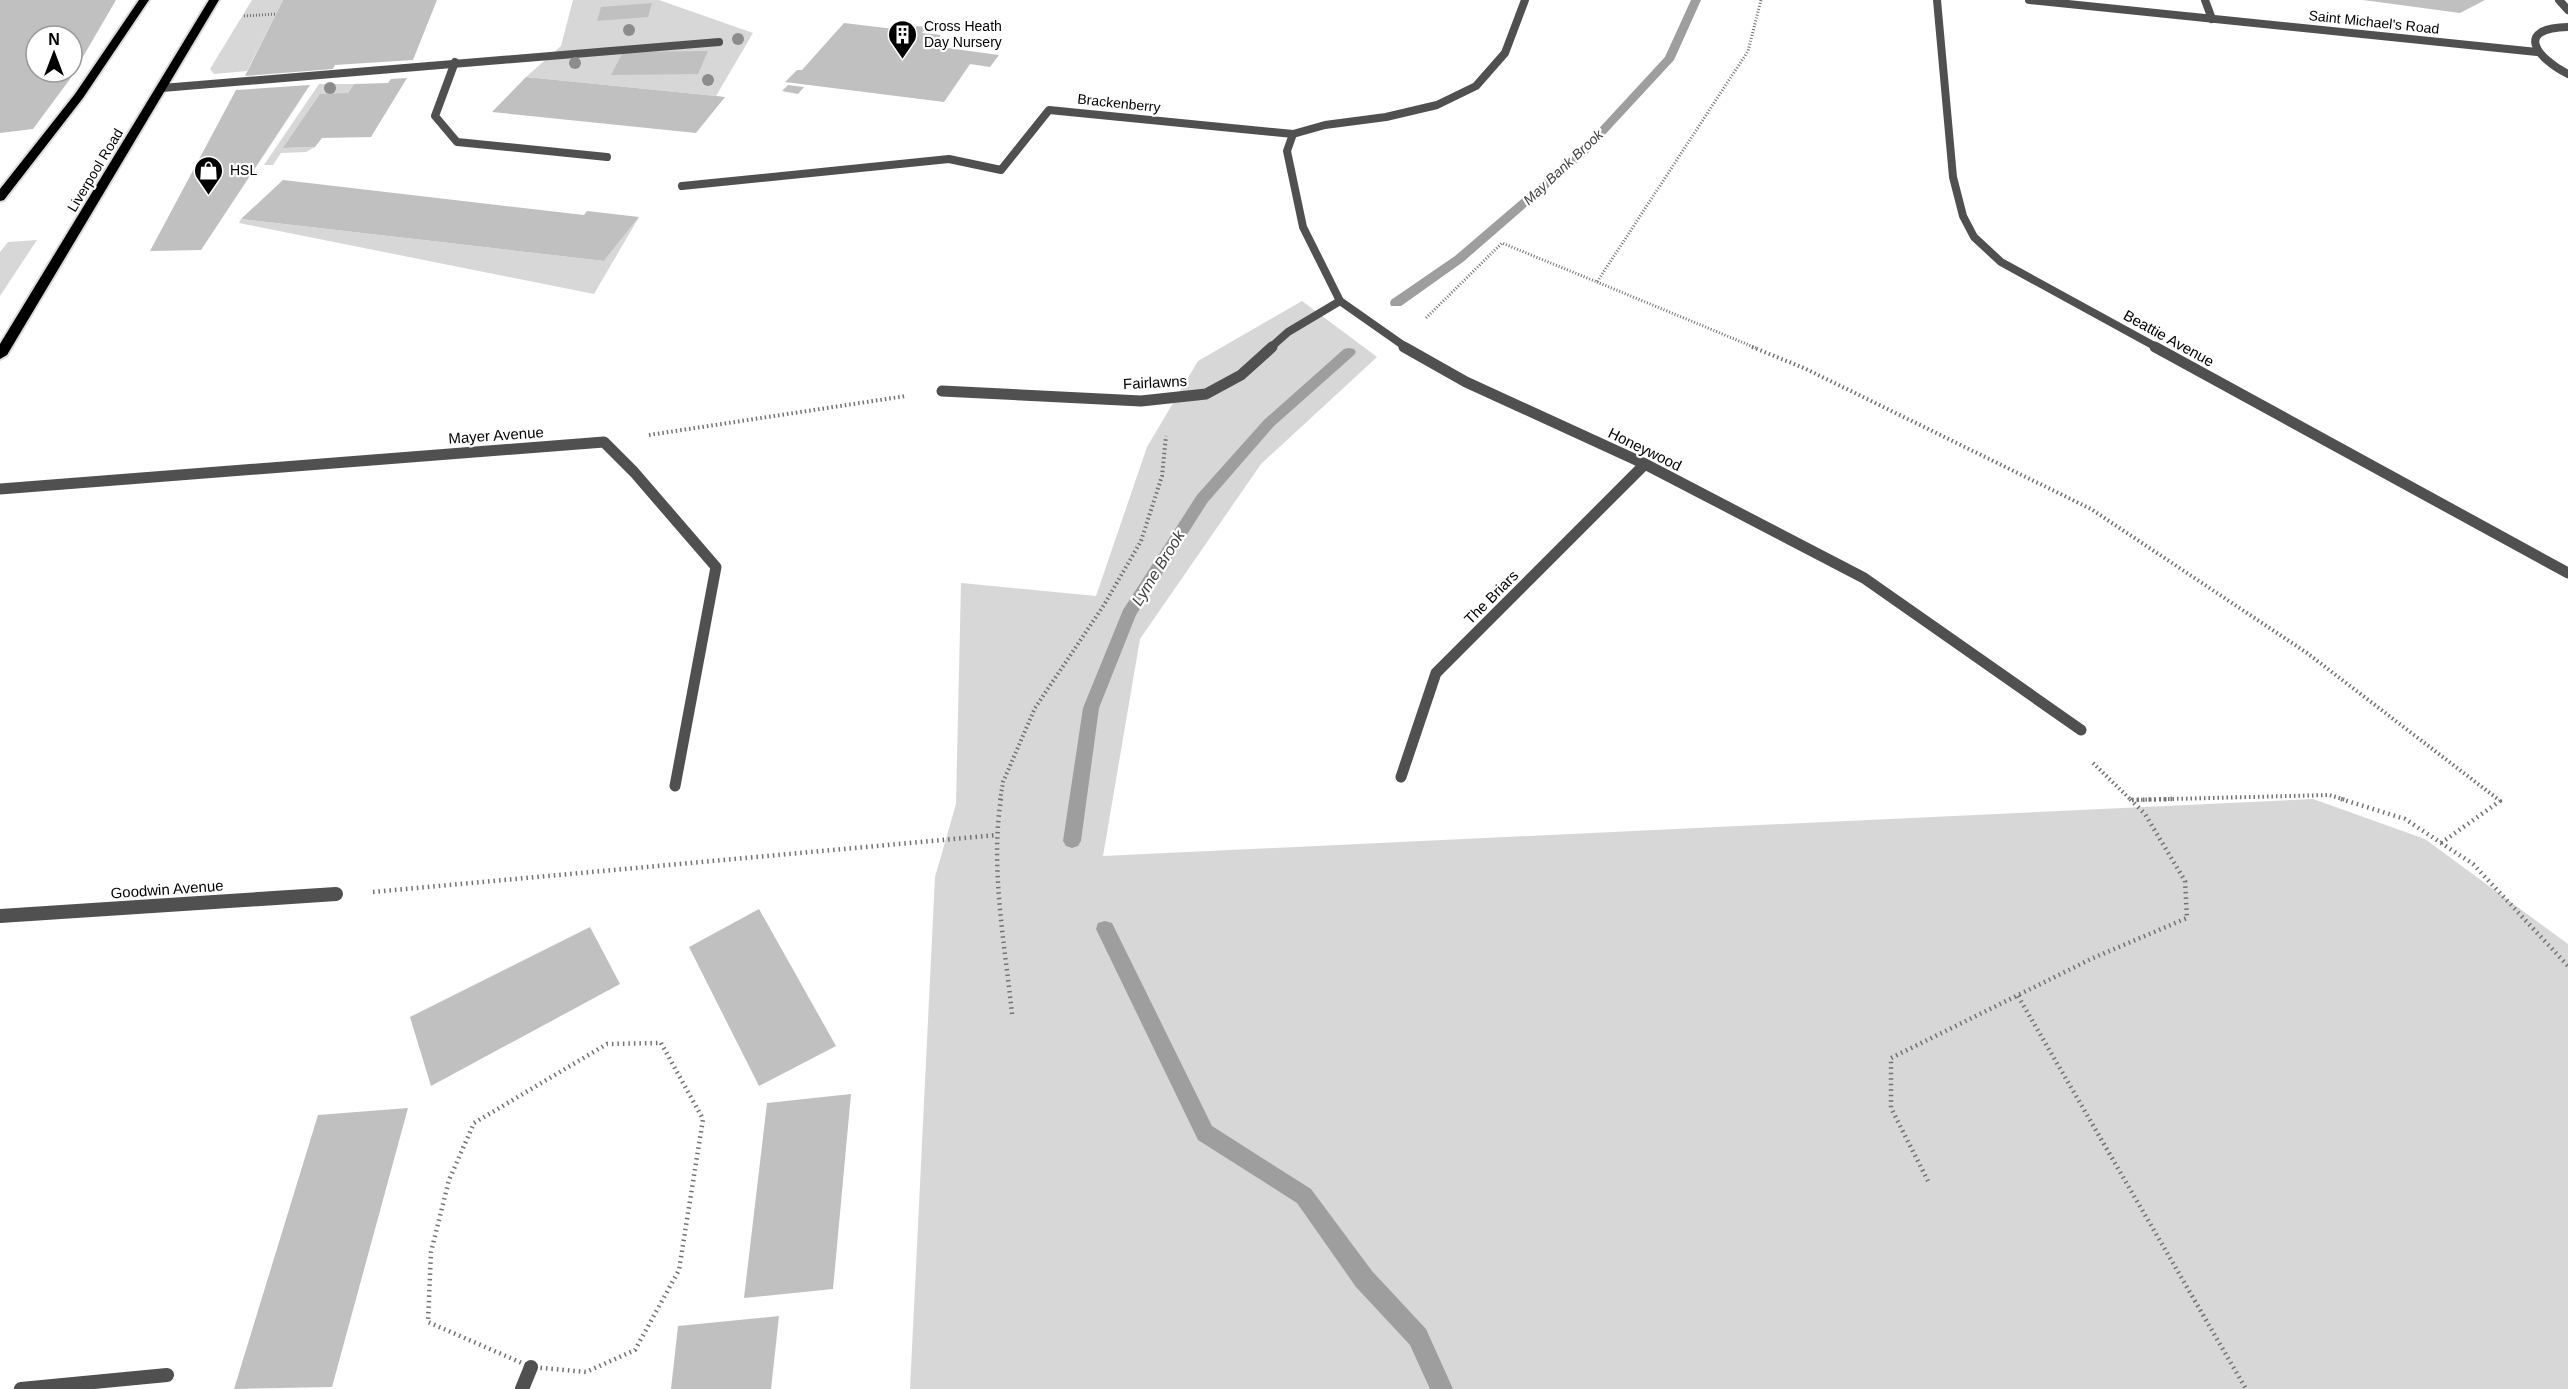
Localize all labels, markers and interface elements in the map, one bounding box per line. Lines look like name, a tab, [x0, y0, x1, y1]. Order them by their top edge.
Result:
street label: Saint Michael's Road	[2308, 7, 2440, 37]
building icon: Cross Heath Day Nursery	[887, 18, 919, 60]
place label: Cross Heath Day Nursery	[924, 18, 1002, 50]
north arrow	[24, 24, 84, 84]
text: N	[48, 31, 60, 48]
street label: Brackenberry	[1077, 91, 1161, 115]
water label: May Bank Brook	[1520, 125, 1607, 208]
street label: Liverpool Road	[64, 126, 126, 214]
shop icon: HSL	[193, 154, 225, 196]
place label: HSL	[230, 162, 257, 178]
street label: Beattie Avenue	[2121, 306, 2217, 370]
street label: Fairlawns	[1123, 372, 1187, 392]
street label: Mayer Avenue	[448, 423, 544, 447]
street label: Honeywood	[1606, 424, 1684, 474]
water label: Lyme Brook	[1128, 527, 1188, 609]
street label: The Briars	[1461, 567, 1521, 627]
street label: Goodwin Avenue	[110, 877, 224, 901]

